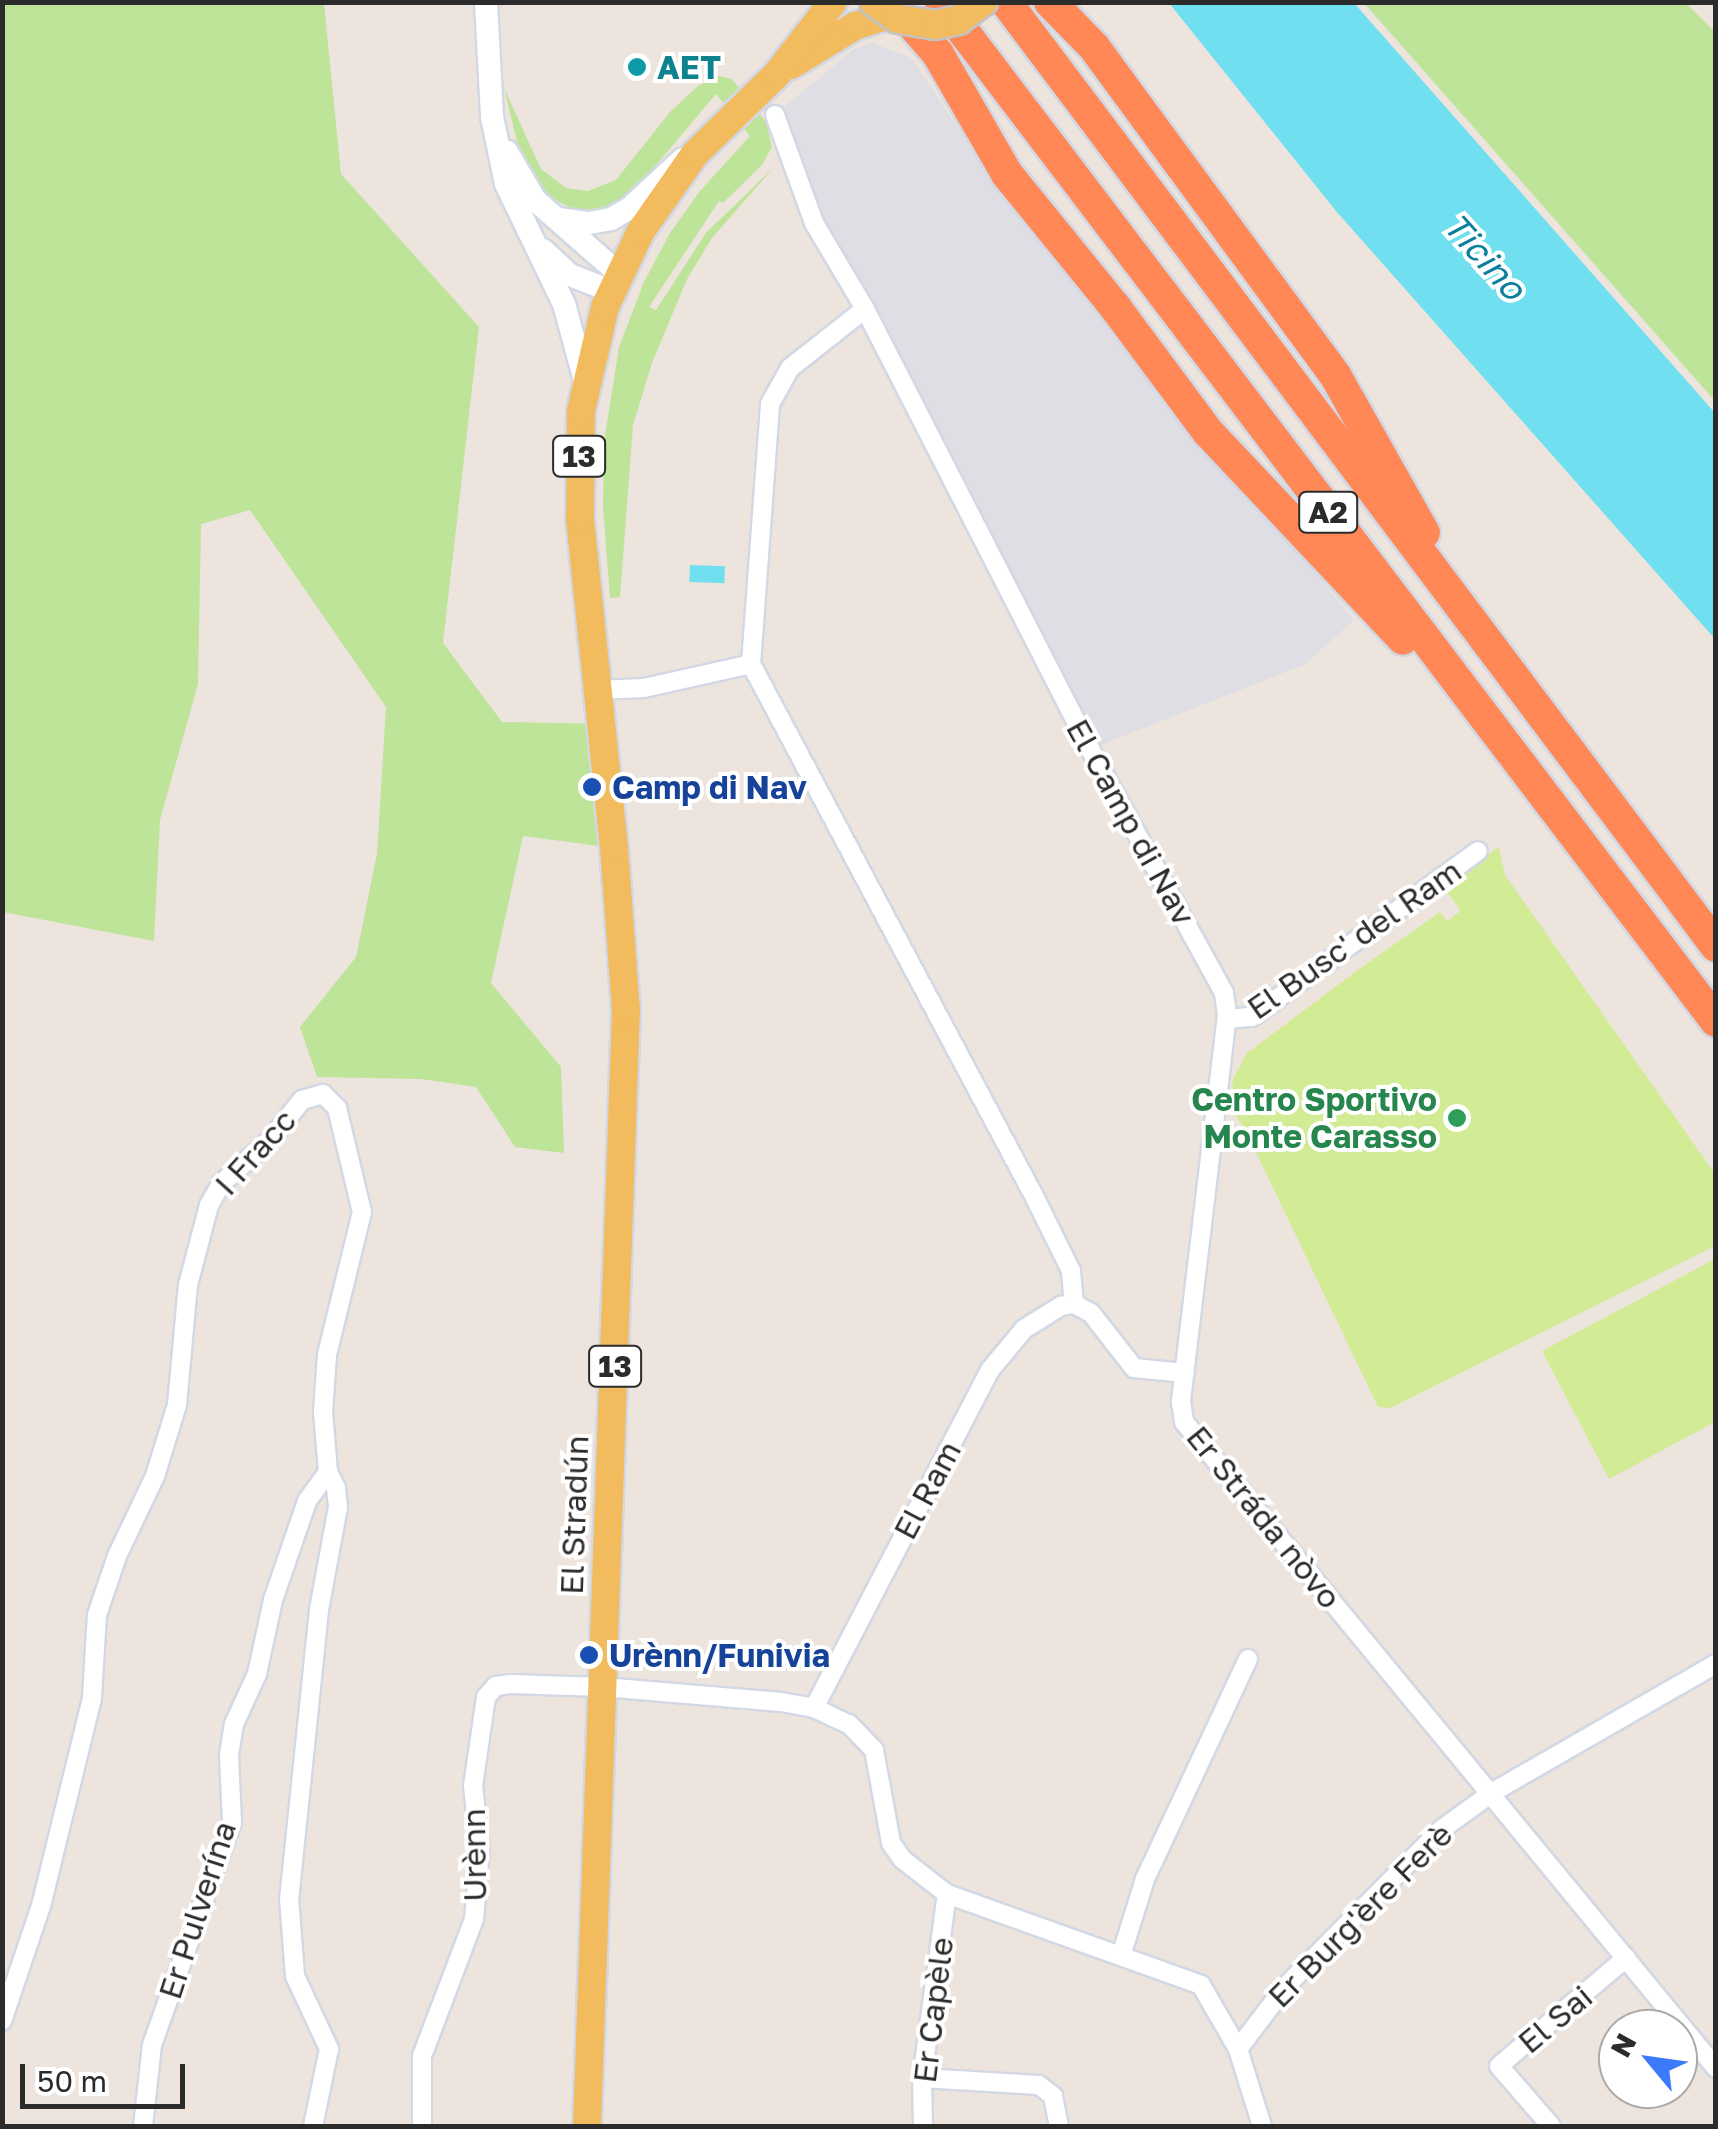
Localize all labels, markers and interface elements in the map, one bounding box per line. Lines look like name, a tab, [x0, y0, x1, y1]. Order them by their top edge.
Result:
place label: AET	[657, 48, 721, 86]
marker: AET	[626, 56, 648, 78]
water label: Ticino	[1435, 204, 1535, 308]
road number: 13	[552, 431, 606, 481]
road number: A2	[1298, 487, 1358, 537]
street label: El Camp di Nav	[1059, 712, 1203, 932]
place label: Camp di Nav	[612, 768, 807, 806]
marker: Camp di Nav	[581, 776, 603, 798]
street label: El Busc' del Ram	[1240, 851, 1468, 1027]
place label: Centro Sportivo Monte Carasso	[1191, 1081, 1437, 1156]
street label: I Fracc	[207, 1101, 303, 1203]
marker: Centro Sportivo Monte Carasso	[1446, 1107, 1468, 1129]
road number: 13	[588, 1341, 642, 1391]
street label: Er Stráda nòvo	[1179, 1418, 1349, 1616]
street label: El Ram	[885, 1434, 969, 1546]
street label: El Stradún	[552, 1435, 596, 1595]
place label: Urènn/Funivia	[609, 1636, 830, 1674]
marker: Urènn/Funivia	[578, 1644, 600, 1666]
street label: Urènn	[454, 1808, 494, 1902]
street label: Er Burg'ère Ferè	[1260, 1815, 1460, 2015]
street label: Er Pulverína	[150, 1816, 244, 2004]
street label: Er Capèle	[905, 1935, 961, 2085]
street label: El Sai	[1510, 1977, 1600, 2061]
north arrow	[1598, 2009, 1698, 2109]
text: N	[1603, 2028, 1643, 2062]
scale bar	[25, 2044, 190, 2106]
text: 50 m	[37, 2063, 107, 2099]

